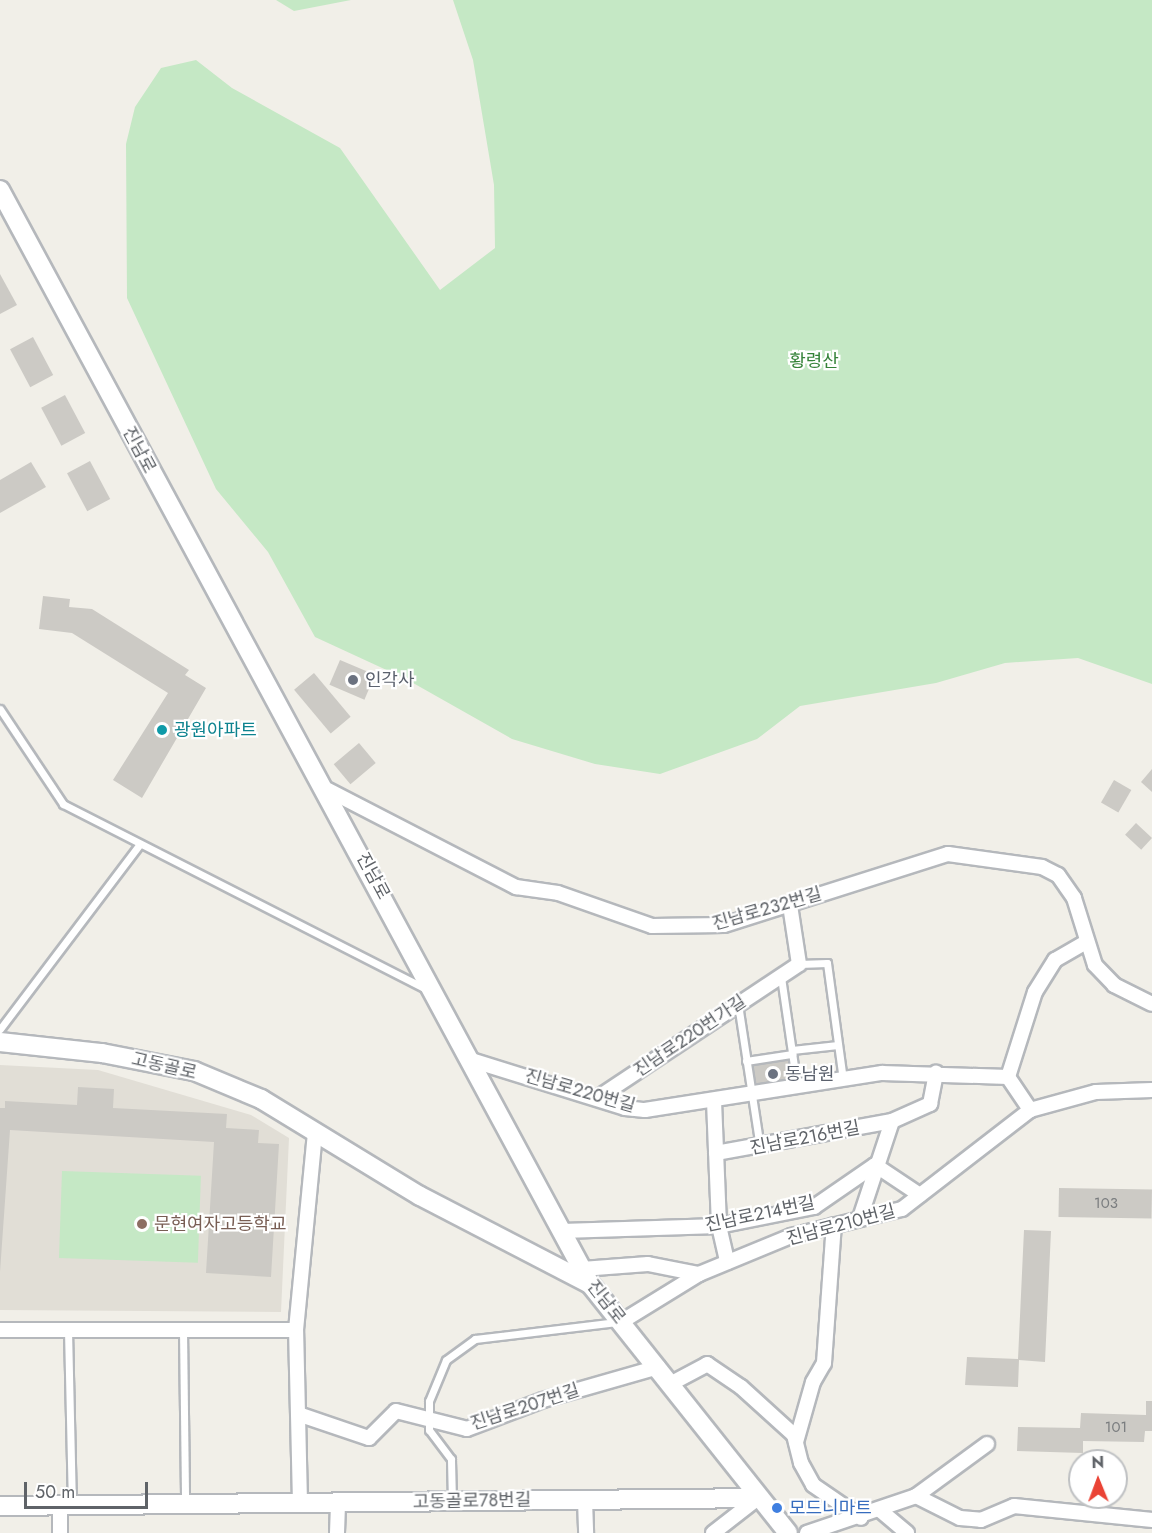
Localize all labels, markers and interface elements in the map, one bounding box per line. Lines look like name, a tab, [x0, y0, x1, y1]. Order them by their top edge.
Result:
park label: 황령산	[789, 350, 839, 372]
street label: 진남로	[118, 423, 160, 477]
place label: 인각사	[365, 669, 415, 691]
marker: 인각사	[346, 673, 360, 687]
place label: 광원아파트	[174, 719, 257, 741]
marker: 광원아파트	[155, 723, 169, 737]
street label: 진남로	[352, 849, 394, 903]
street label: 진남로232번길	[710, 883, 824, 935]
street label: 진남로220번가길	[630, 991, 750, 1081]
street label: 고동골로	[129, 1048, 199, 1084]
place label: 동남원	[785, 1063, 835, 1085]
street label: 진남로220번길	[522, 1065, 638, 1117]
marker: 동남원	[766, 1067, 780, 1081]
street label: 진남로216번길	[748, 1117, 862, 1159]
street label: 진남로214번길	[703, 1192, 817, 1236]
house number: 103	[1094, 1195, 1118, 1213]
street label: 진남로210번길	[784, 1200, 898, 1250]
place label: 문현여자고등학교	[154, 1213, 286, 1235]
marker: 문현여자고등학교	[135, 1217, 149, 1231]
street label: 진남로	[582, 1276, 630, 1328]
street label: 진남로207번길	[468, 1379, 582, 1435]
house number: 101	[1105, 1419, 1127, 1437]
north arrow	[1068, 1449, 1128, 1509]
text: N	[1091, 1451, 1104, 1474]
scale bar	[27, 1470, 152, 1508]
text: 50 m	[35, 1479, 75, 1505]
street label: 고동골로78번길	[413, 1489, 531, 1513]
place label: 모드니마트	[789, 1497, 872, 1519]
marker: 모드니마트	[770, 1501, 784, 1515]

